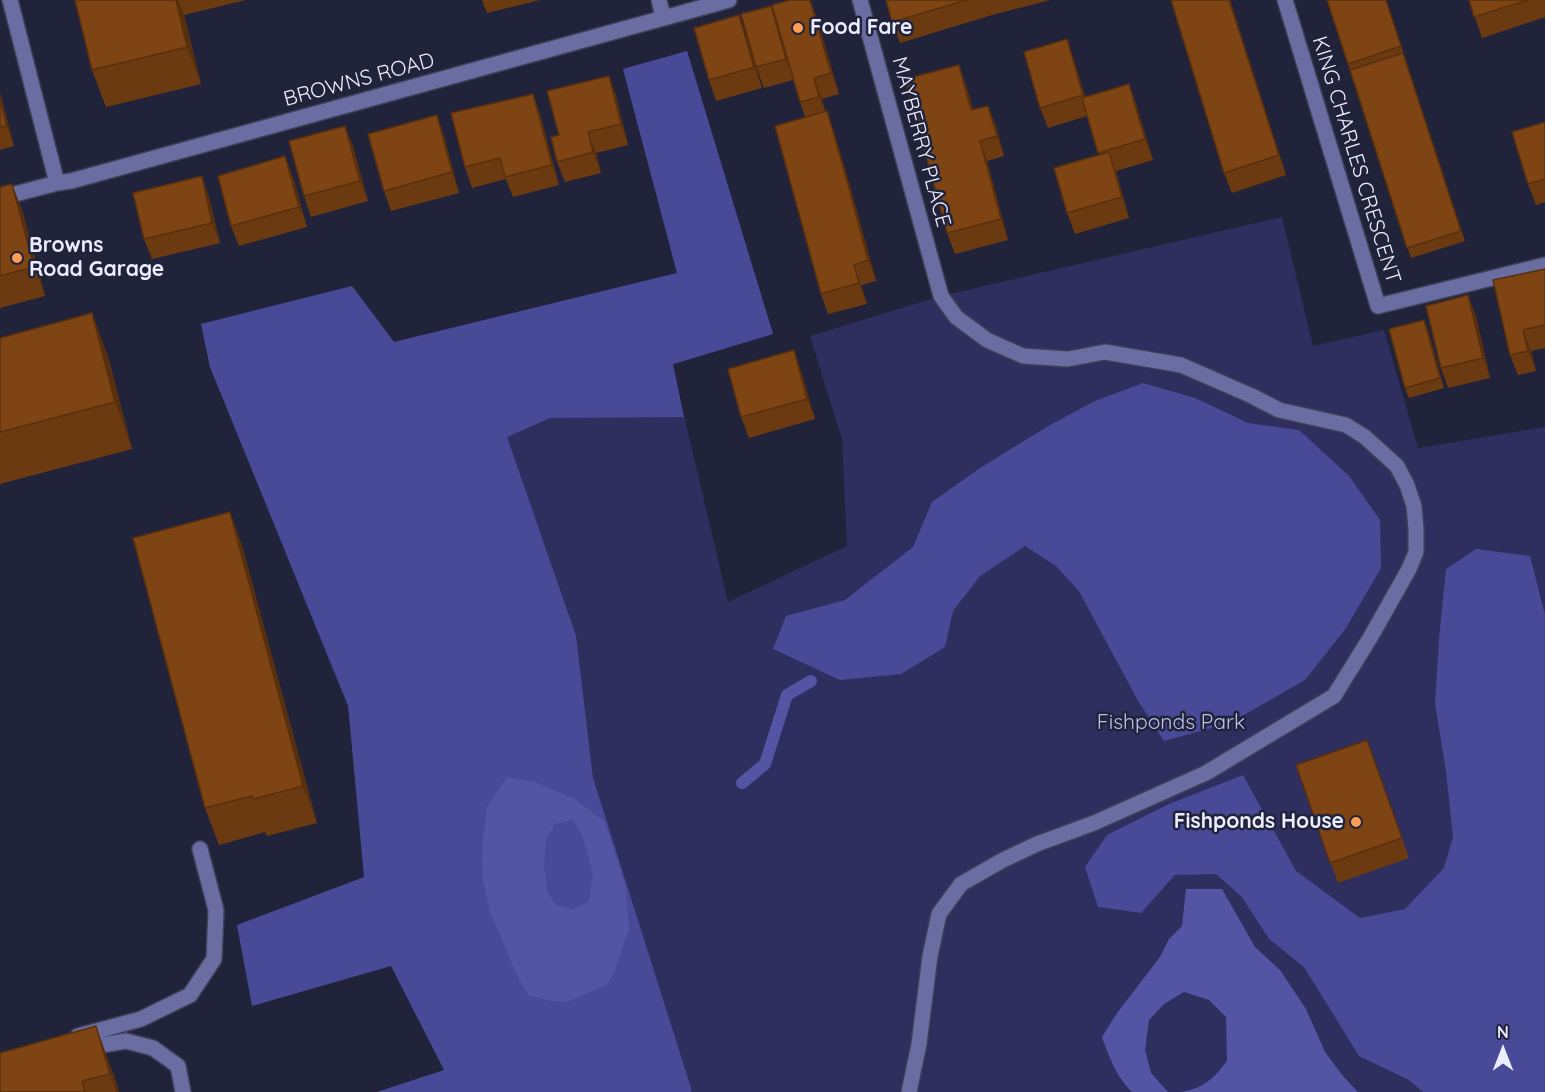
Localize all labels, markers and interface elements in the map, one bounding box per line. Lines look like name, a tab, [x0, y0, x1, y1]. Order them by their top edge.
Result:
place label: Food Fare	[810, 15, 912, 41]
marker: Food Fare	[791, 21, 805, 35]
street label: KING CHARLES CRESCENT	[1306, 33, 1406, 287]
street label: BROWNS ROAD	[281, 48, 437, 112]
street label: MAYBERRY PLACE	[886, 54, 956, 230]
place label: Browns Road Garage	[29, 233, 164, 283]
marker: Browns Road Garage	[10, 251, 24, 265]
park label: Fishponds Park	[1097, 710, 1245, 736]
place label: Fishponds House	[1174, 809, 1344, 835]
marker: Fishponds House	[1349, 815, 1363, 829]
north arrow	[1473, 1020, 1533, 1080]
text: N	[1497, 1022, 1509, 1042]

